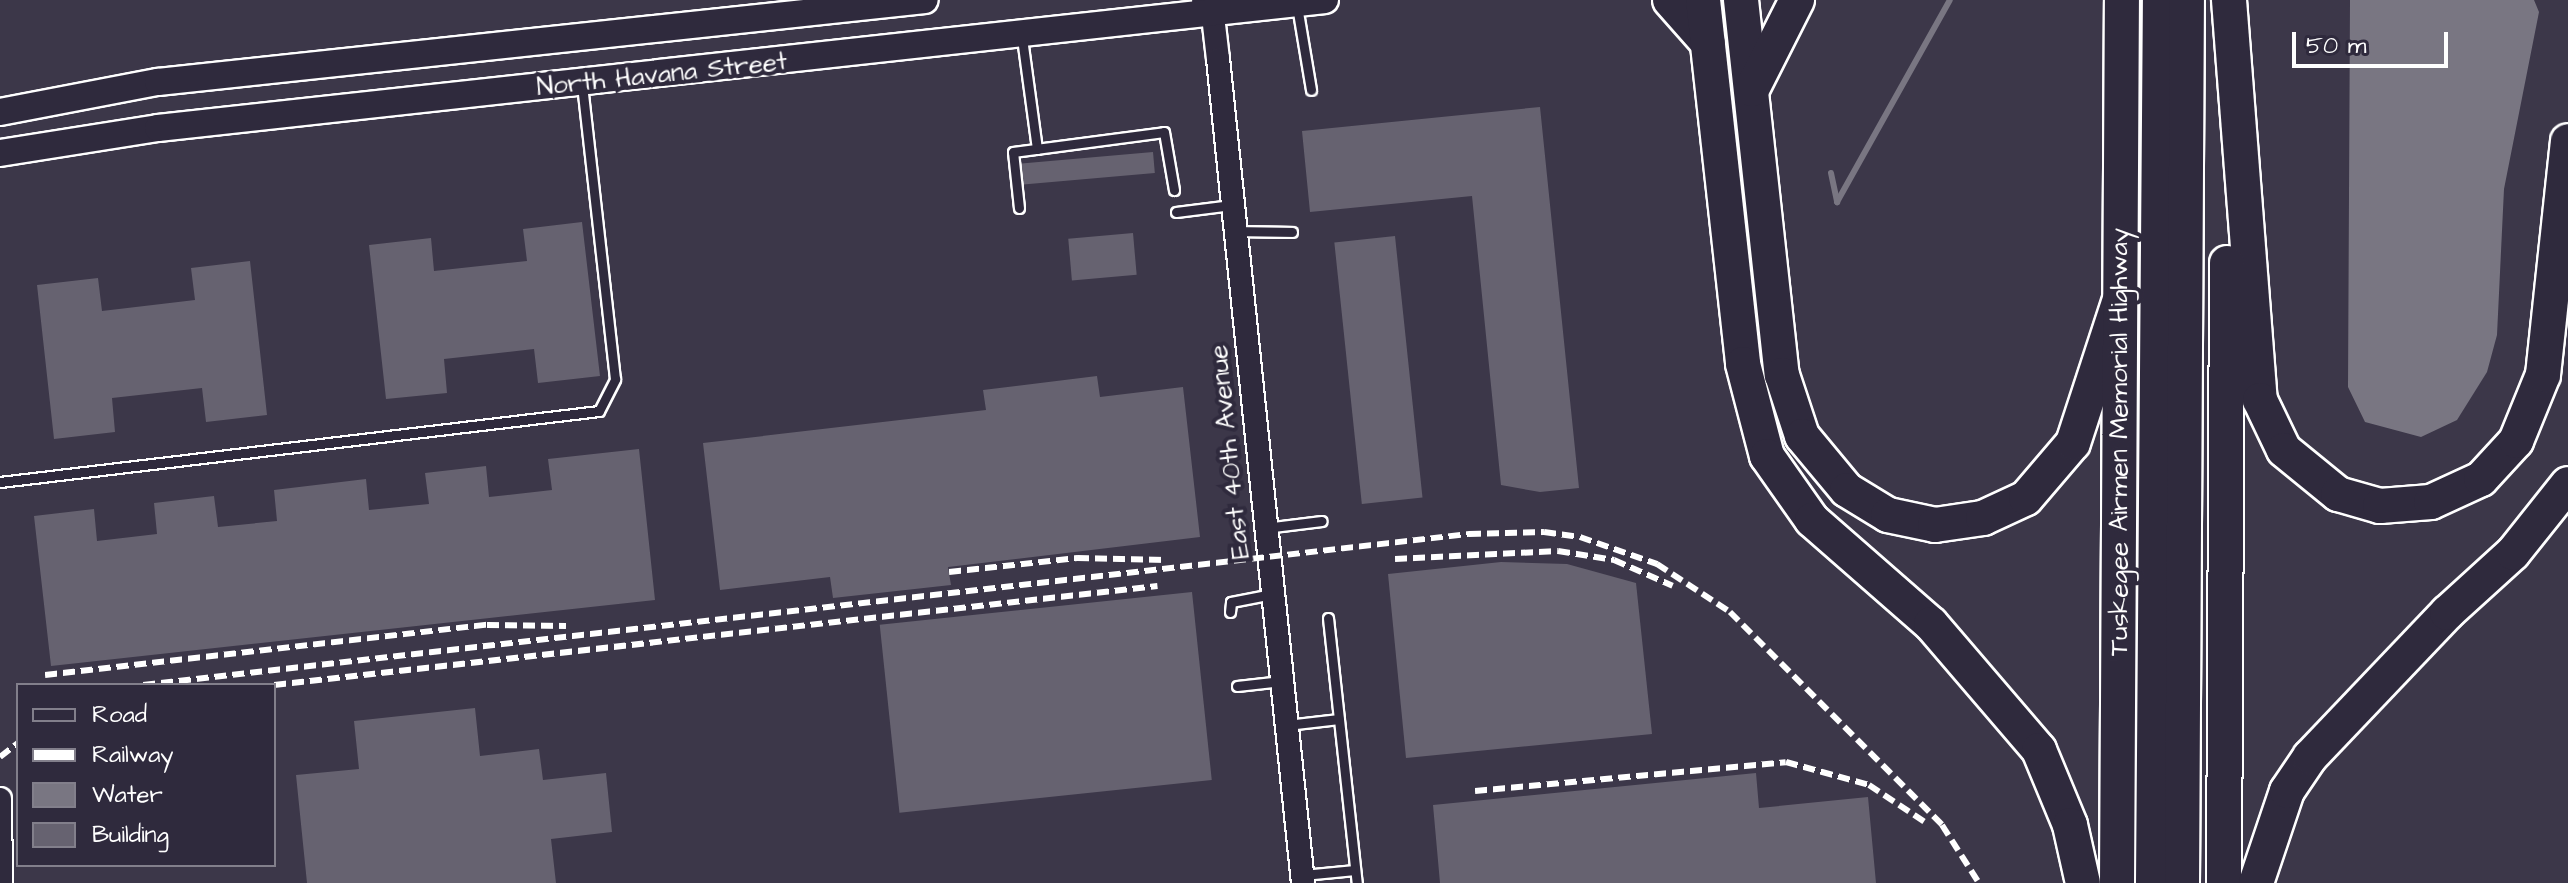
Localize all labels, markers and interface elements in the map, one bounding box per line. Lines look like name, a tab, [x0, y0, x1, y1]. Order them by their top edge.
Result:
scale bar	[2296, 16, 2452, 66]
text: 50 m	[2306, 29, 2366, 63]
street label: North Havana Street	[535, 46, 789, 104]
street label: Tuskegee Airmen Memorial Highway	[2104, 228, 2136, 656]
street label: East 40th Avenue	[1203, 343, 1257, 561]
legend	[16, 683, 276, 867]
text: Road	[92, 698, 147, 732]
text: Railway	[92, 738, 174, 772]
text: Water	[92, 778, 163, 812]
text: Building	[92, 818, 169, 852]

